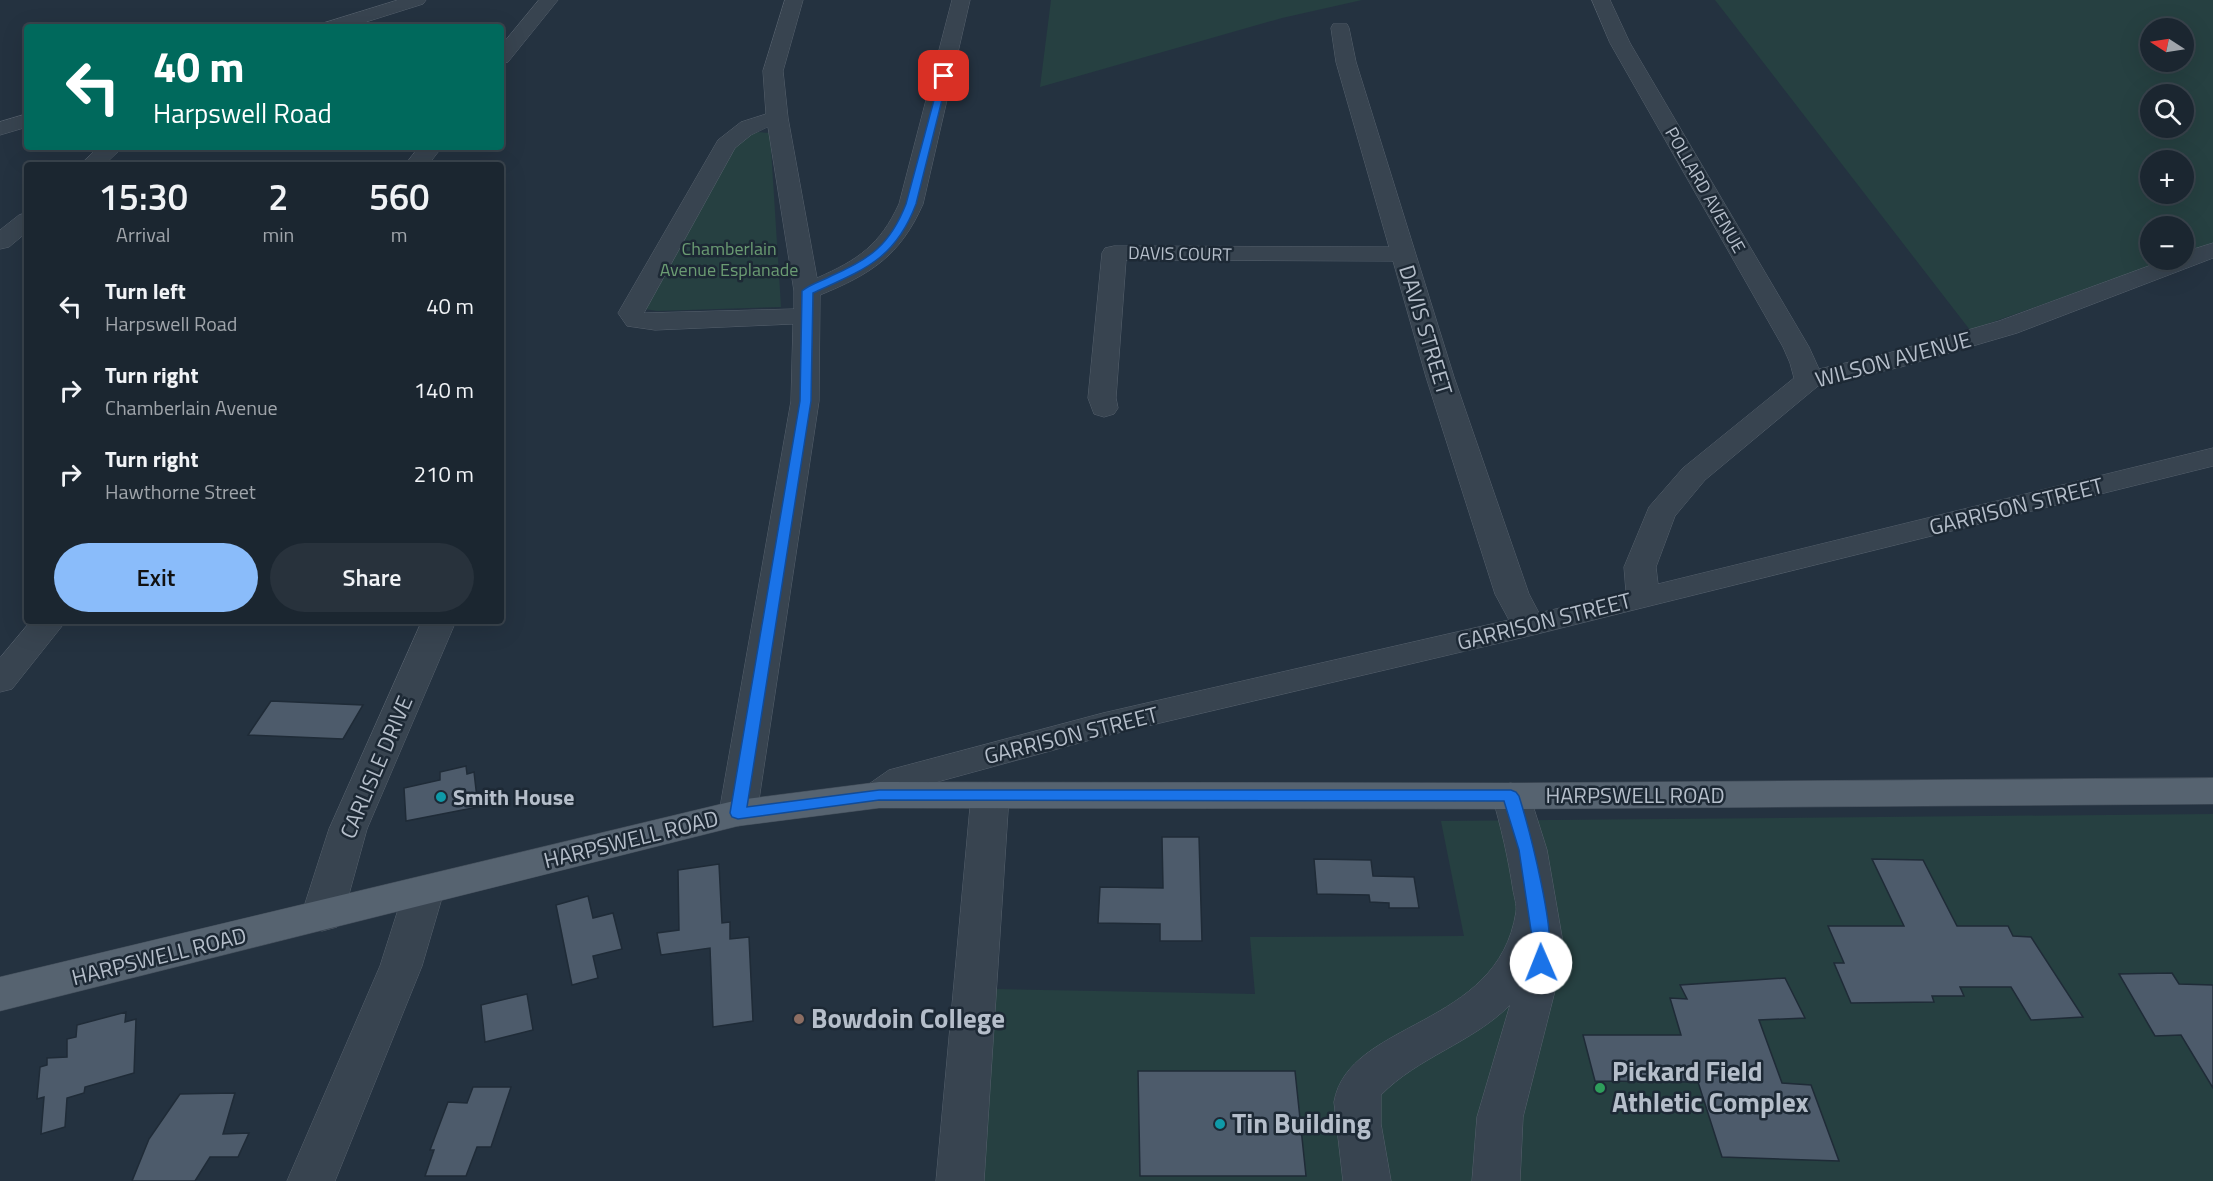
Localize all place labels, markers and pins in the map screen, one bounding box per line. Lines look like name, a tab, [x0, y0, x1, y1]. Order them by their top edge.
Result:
pin	[918, 50, 969, 101]
place label: Smith House	[453, 780, 574, 814]
marker: Smith House	[434, 790, 448, 804]
place label: Bowdoin College	[811, 997, 1005, 1038]
marker: Bowdoin College	[792, 1012, 806, 1026]
place label: Pickard Field Athletic Complex	[1612, 1050, 1809, 1122]
marker: Pickard Field Athletic Complex	[1593, 1081, 1607, 1095]
place label: Tin Building	[1232, 1102, 1371, 1143]
marker: Tin Building	[1213, 1117, 1227, 1131]

